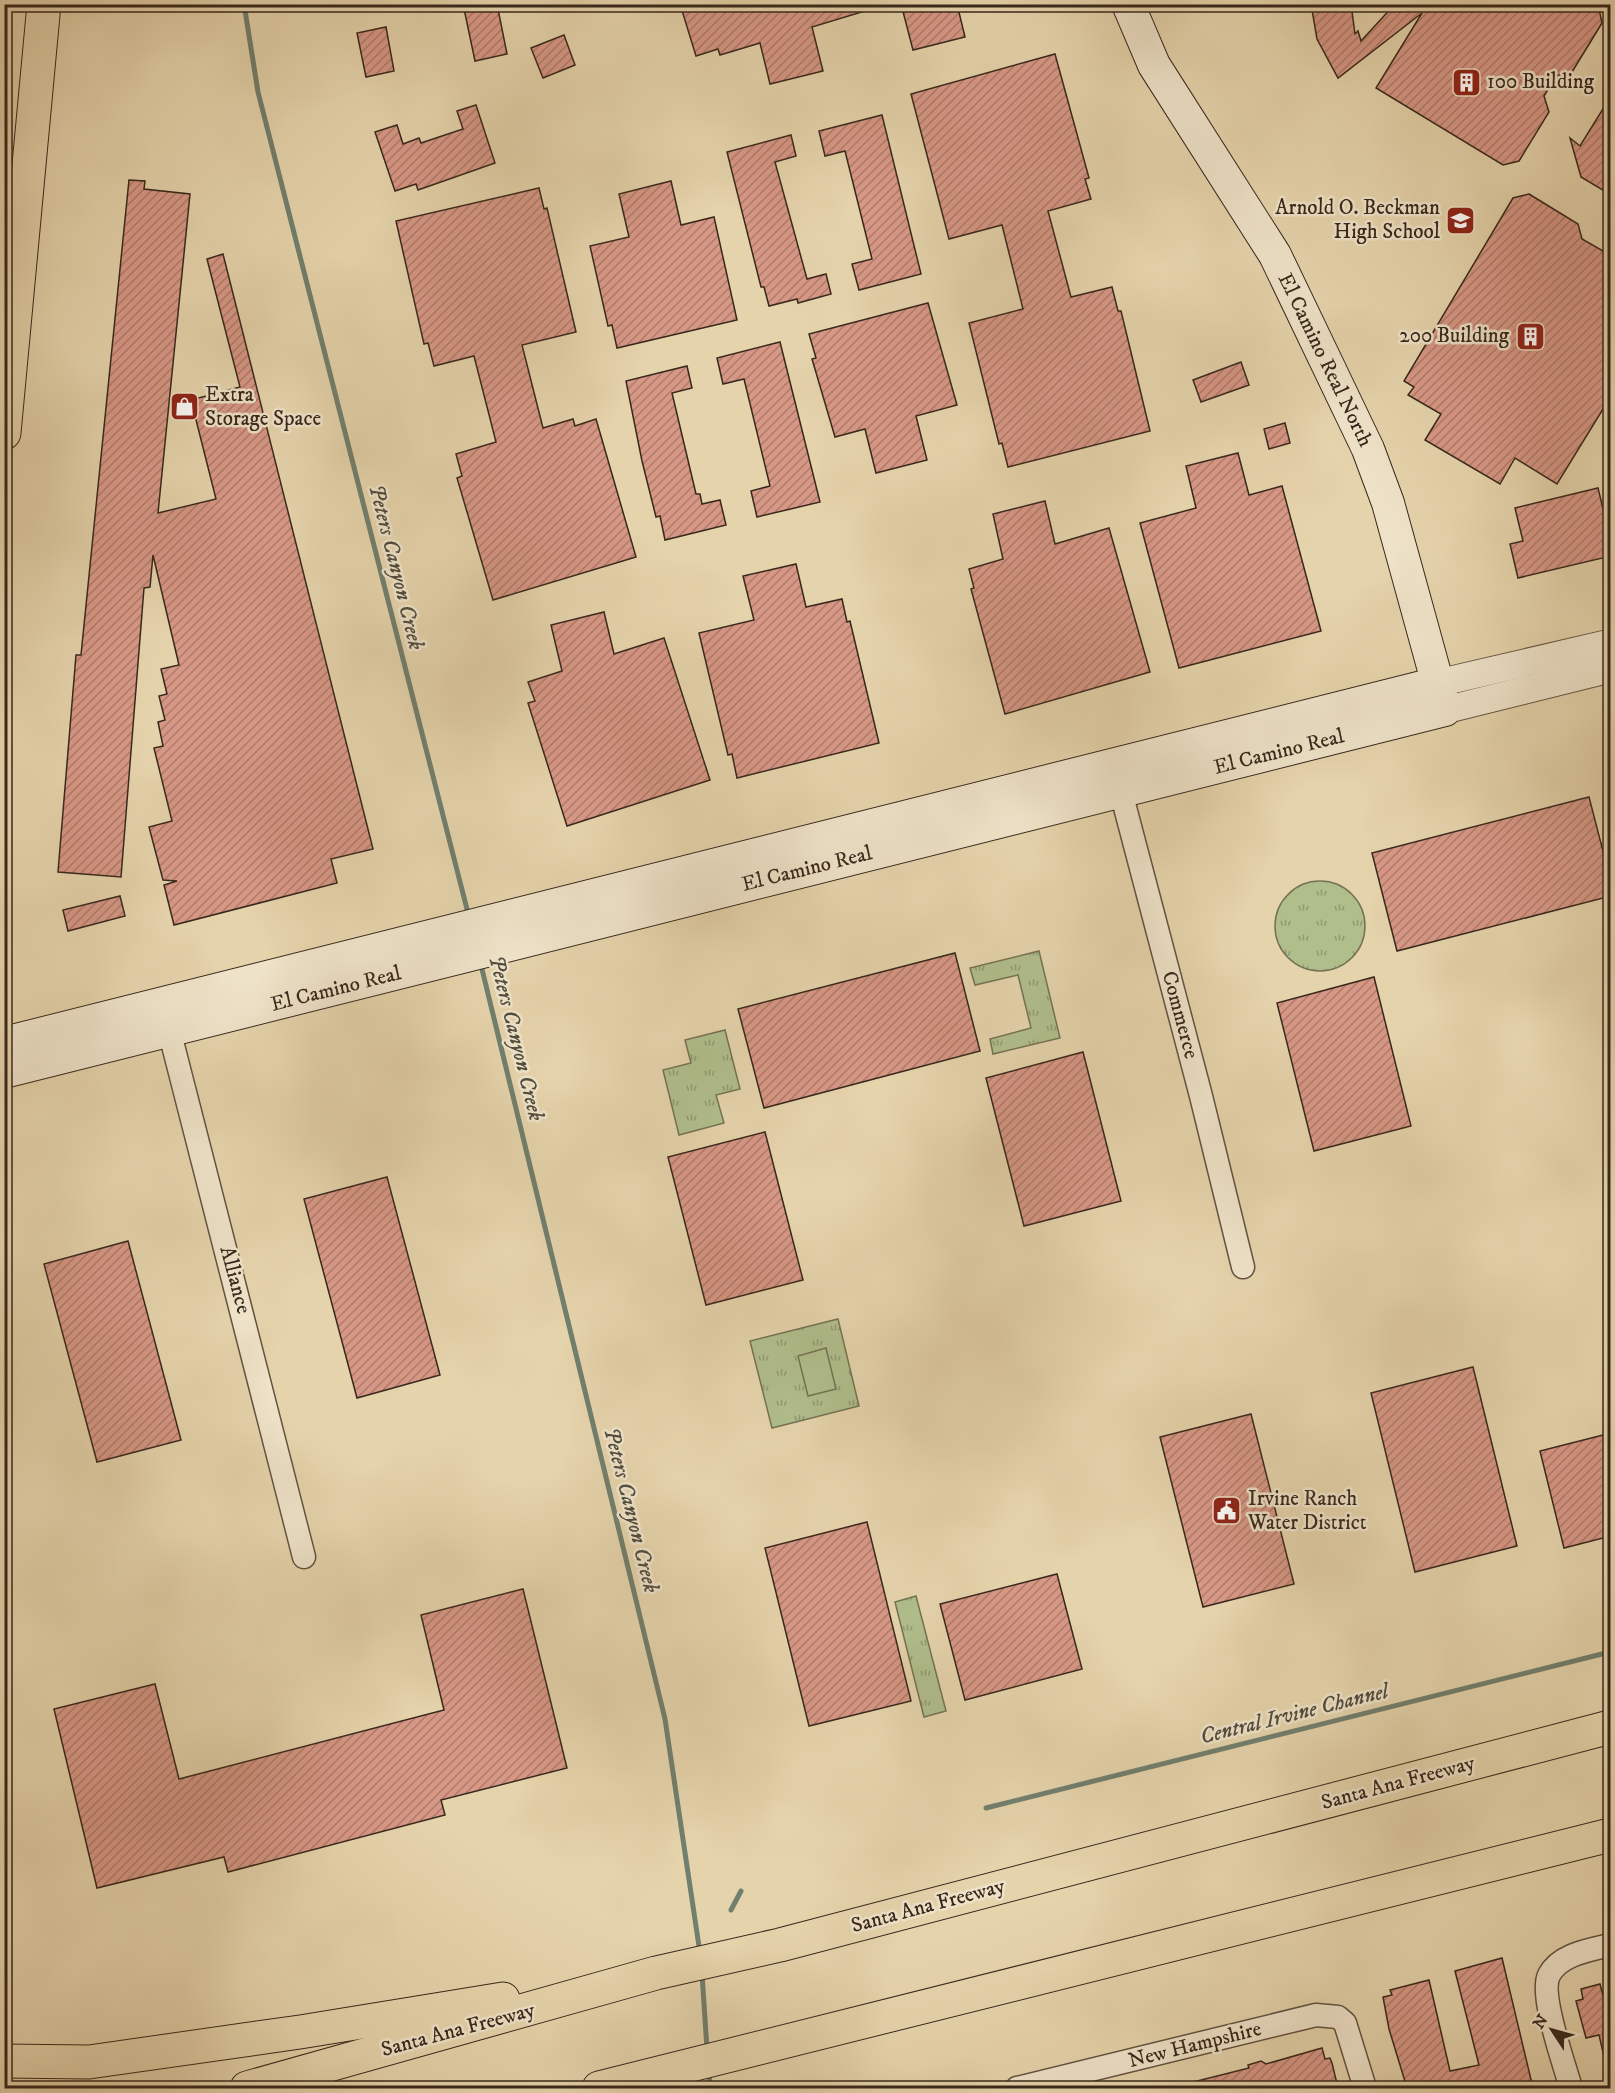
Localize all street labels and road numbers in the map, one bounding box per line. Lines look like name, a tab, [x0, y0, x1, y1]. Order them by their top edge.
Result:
street label: El Camino Real North	[1272, 269, 1378, 451]
street label: El Camino Real	[1211, 723, 1347, 781]
street label: El Camino Real	[739, 840, 875, 898]
street label: El Camino Real	[268, 960, 404, 1018]
street label: Commerce	[1156, 968, 1204, 1062]
street label: Alliance	[214, 1243, 257, 1317]
street label: Santa Ana Freeway	[1318, 1750, 1479, 1816]
street label: Santa Ana Freeway	[848, 1873, 1009, 1939]
street label: Santa Ana Freeway	[378, 1997, 539, 2063]
street label: New Hampshire	[1126, 2016, 1265, 2074]

